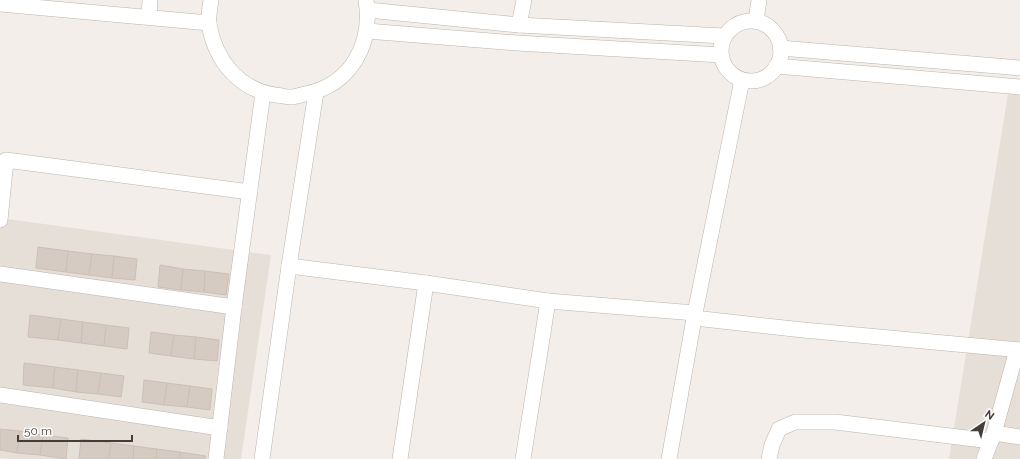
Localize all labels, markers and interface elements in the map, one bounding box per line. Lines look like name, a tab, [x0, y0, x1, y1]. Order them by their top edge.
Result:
north arrow	[964, 403, 1004, 443]
text: N	[982, 407, 997, 423]
scale bar	[18, 417, 132, 443]
text: 50 m	[24, 424, 52, 438]

